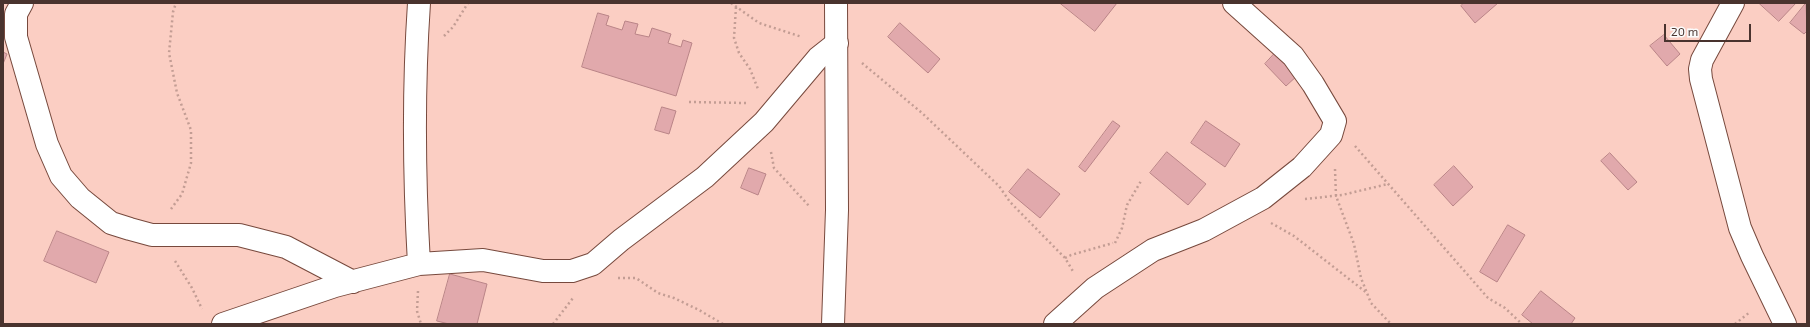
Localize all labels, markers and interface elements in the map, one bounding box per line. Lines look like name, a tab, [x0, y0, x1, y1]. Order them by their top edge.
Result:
scale bar	[1666, 16, 1753, 42]
text: 20 m	[1671, 24, 1698, 38]

